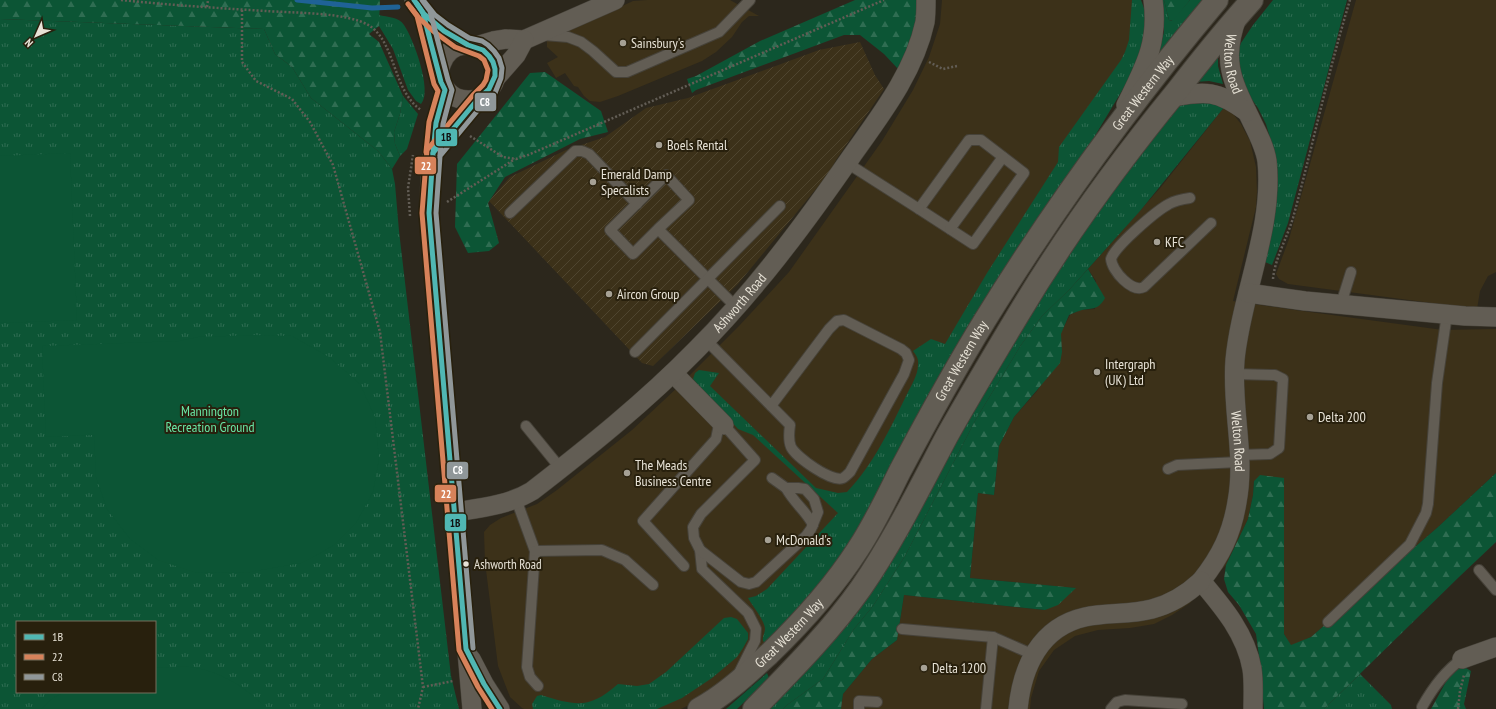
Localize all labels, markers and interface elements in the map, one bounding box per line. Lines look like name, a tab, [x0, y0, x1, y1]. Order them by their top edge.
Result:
north arrow	[16, 16, 56, 56]
street label: Welton Road	[1220, 32, 1247, 96]
place label: Sainsbury's	[631, 34, 685, 52]
text: N	[22, 36, 36, 50]
marker: Sainsbury's	[618, 38, 628, 48]
street label: Great Western Way	[1108, 51, 1178, 134]
line badge: C8	[474, 92, 497, 112]
text: C8	[480, 95, 490, 109]
line badge: 1B	[435, 128, 458, 147]
text: 1B	[441, 130, 452, 144]
place label: Boels Rental	[667, 136, 728, 154]
marker: Boels Rental	[654, 140, 664, 150]
line badge: 22	[414, 156, 437, 175]
text: 22	[421, 159, 431, 173]
place label: Emerald Damp Specalists	[601, 165, 672, 199]
marker: Emerald Damp Specalists	[588, 177, 598, 187]
place label: KFC	[1165, 233, 1185, 251]
marker: KFC	[1152, 237, 1162, 247]
street label: Ashworth Road	[709, 269, 770, 336]
place label: Aircon Group	[617, 285, 679, 303]
marker: Aircon Group	[604, 289, 614, 299]
street label: Great Western Way	[931, 316, 992, 404]
place label: Intergraph (UK) Ltd	[1105, 355, 1156, 389]
marker: Intergraph (UK) Ltd	[1092, 367, 1102, 377]
park label: Mannington Recreation Ground	[165, 402, 255, 436]
place label: Delta 200	[1318, 408, 1366, 426]
street label: Welton Road	[1227, 410, 1249, 472]
marker: Delta 200	[1305, 412, 1315, 422]
place label: The Meads Business Centre	[635, 456, 711, 490]
line badge: C8	[446, 461, 469, 480]
text: C8	[453, 463, 463, 477]
marker: The Meads Business Centre	[622, 468, 632, 478]
line badge: 22	[434, 484, 457, 503]
text: 22	[441, 487, 451, 501]
line badge: 1B	[444, 513, 467, 532]
text: 1B	[450, 516, 461, 530]
place label: McDonald's	[776, 531, 831, 549]
marker: McDonald's	[763, 535, 773, 545]
place label: Ashworth Road	[474, 556, 542, 573]
marker: Ashworth Road	[461, 559, 471, 569]
street label: Great Western Way	[751, 594, 827, 672]
legend	[16, 621, 156, 693]
text: 1B	[52, 629, 63, 644]
text: 22	[52, 649, 63, 664]
place label: Delta 1200	[932, 659, 986, 677]
marker: Delta 1200	[919, 663, 929, 673]
text: C8	[52, 669, 63, 684]

